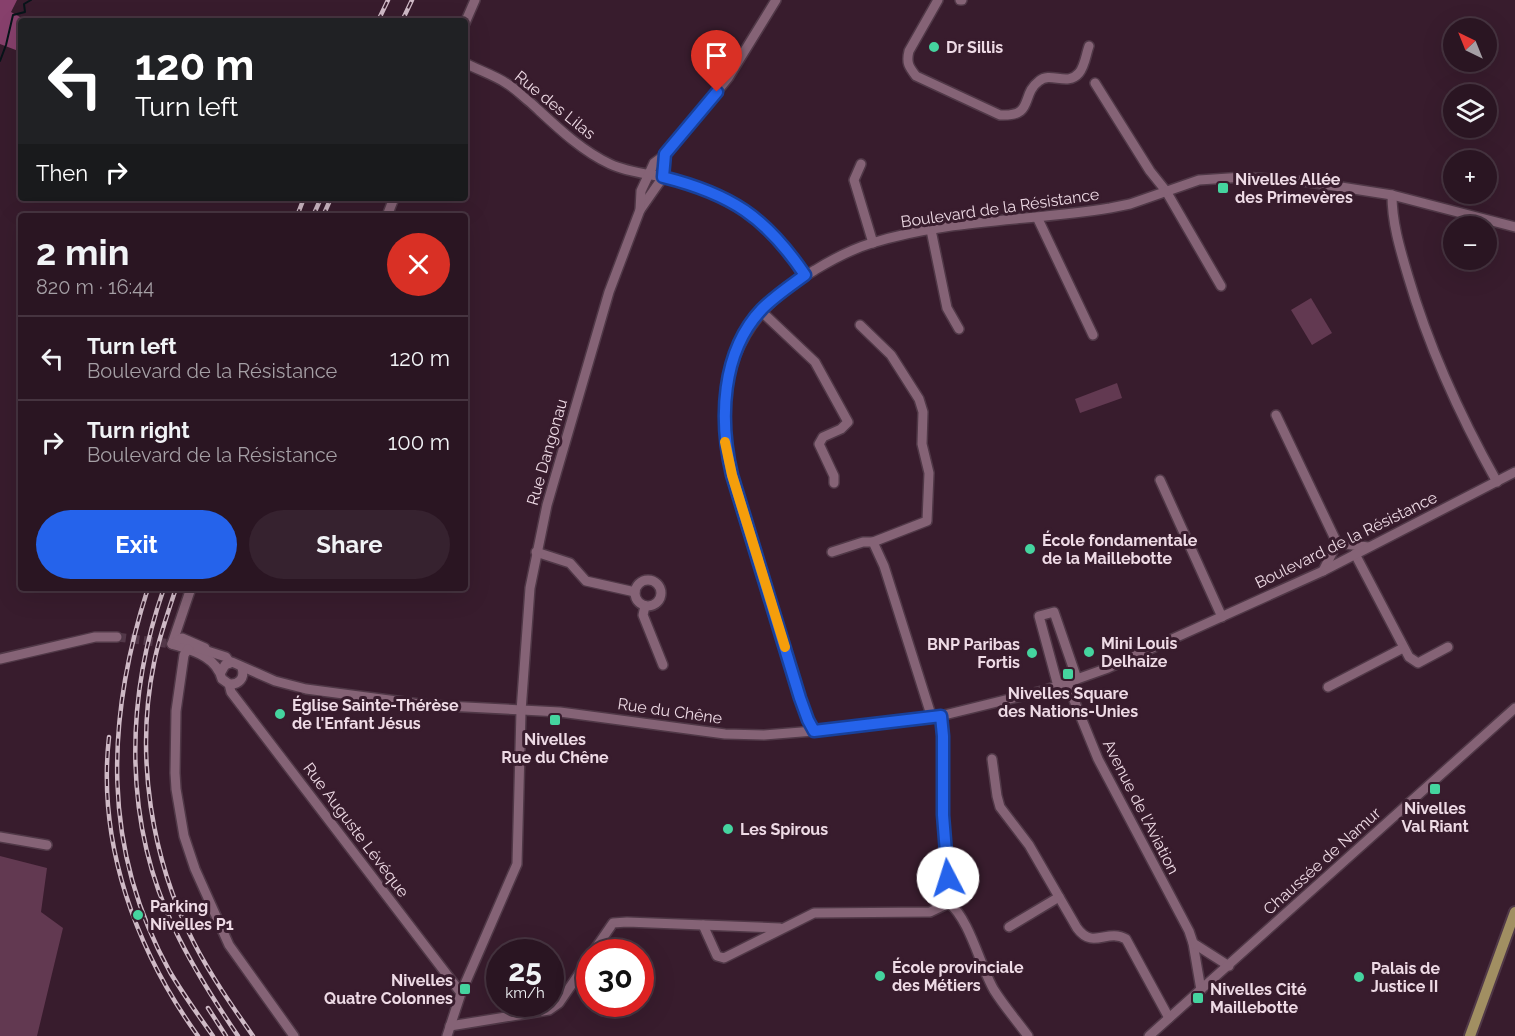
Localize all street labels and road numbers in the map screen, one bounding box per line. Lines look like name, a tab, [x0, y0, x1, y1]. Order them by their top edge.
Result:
street label: Rue des Lilas	[511, 67, 599, 143]
street label: Boulevard de la Résistance	[900, 185, 1100, 231]
street label: Rue Dangonau	[523, 397, 571, 507]
street label: Boulevard de la Résistance	[1252, 488, 1440, 592]
street label: Rue du Chêne	[617, 694, 723, 728]
street label: Avenue de l'Aviation	[1099, 737, 1183, 877]
street label: Rue Auguste Lévéque	[299, 759, 413, 901]
street label: Chaussée de Namur	[1260, 803, 1385, 919]

